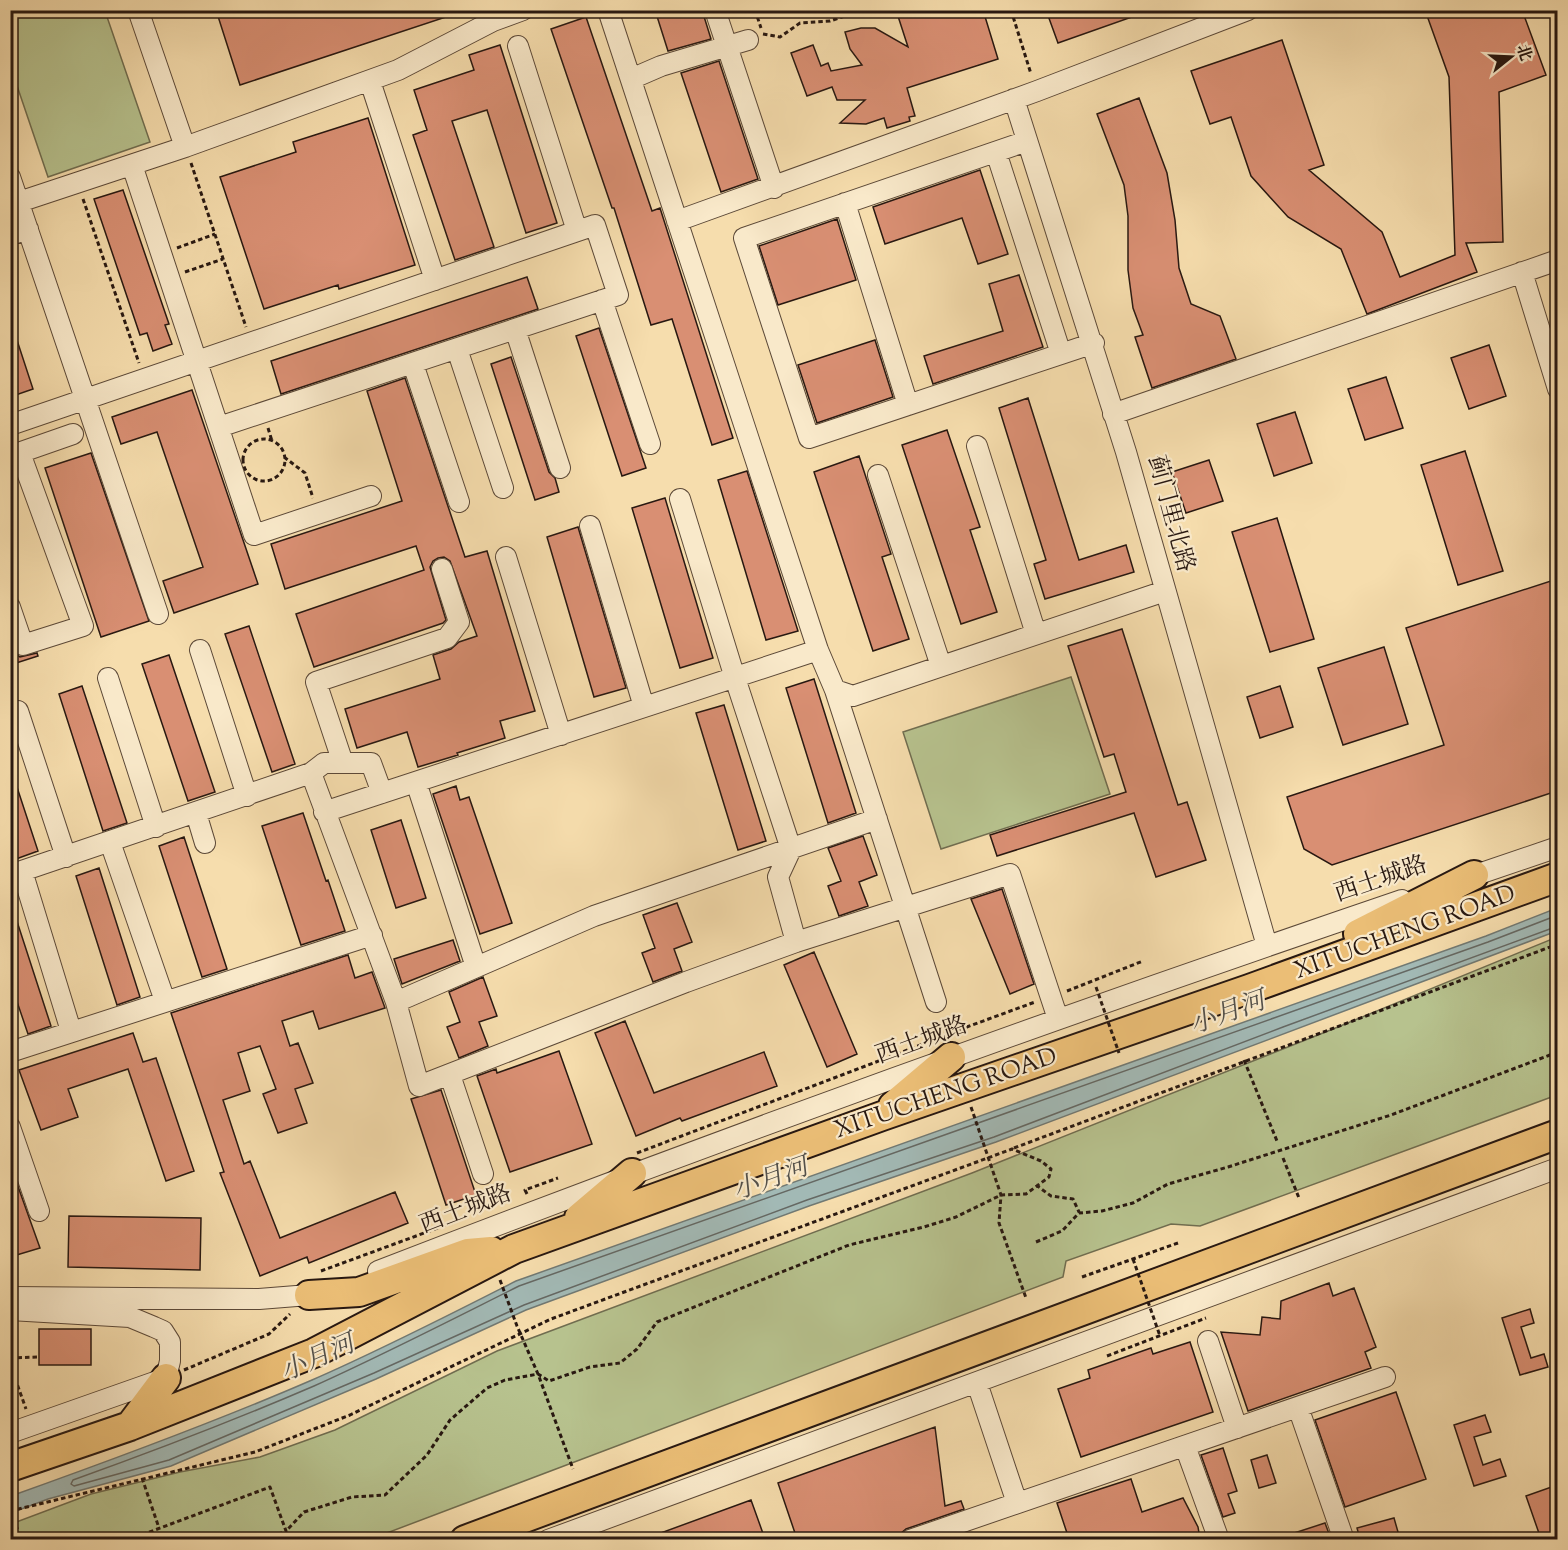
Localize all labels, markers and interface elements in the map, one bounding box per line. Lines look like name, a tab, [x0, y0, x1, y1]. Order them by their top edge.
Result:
north arrow	[1481, 27, 1541, 87]
text: 北	[1509, 42, 1536, 64]
street label: 蓟门里北路	[1138, 452, 1202, 576]
street label: 西土城路	[1330, 848, 1432, 912]
street label: XITUCHENG ROAD	[1290, 877, 1520, 989]
water label: 小月河	[1185, 982, 1275, 1045]
street label: 西土城路	[871, 1009, 973, 1073]
street label: XITUCHENG ROAD	[830, 1040, 1062, 1148]
water label: 小月河	[728, 1148, 818, 1211]
street label: 西土城路	[415, 1177, 517, 1243]
water label: 小月河	[275, 1325, 365, 1392]

